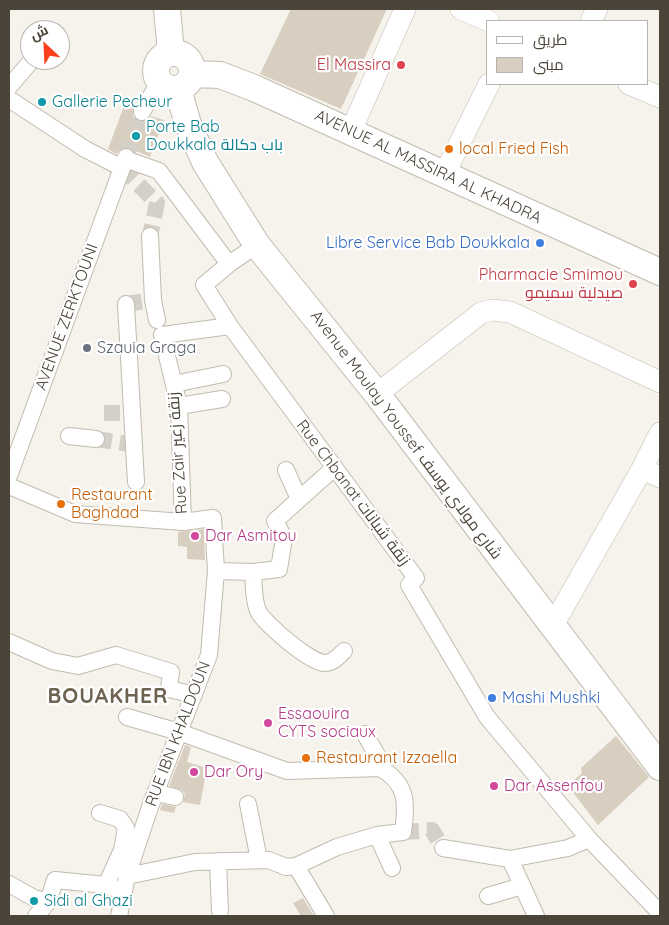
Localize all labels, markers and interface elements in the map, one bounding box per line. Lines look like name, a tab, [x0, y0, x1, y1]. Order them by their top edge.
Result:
north arrow	[20, 20, 70, 70]
text: ش	[27, 20, 51, 44]
legend	[487, 20, 649, 85]
text: طريق	[533, 30, 567, 49]
place label: El Massira	[317, 55, 391, 75]
text: مبنى	[533, 55, 564, 74]
marker: El Massira	[395, 59, 407, 71]
place label: Gallerie Pecheur	[52, 92, 172, 112]
marker: Gallerie Pecheur	[36, 96, 48, 108]
street label: AVENUE AL MASSIRA AL KHADRA	[312, 106, 544, 228]
place label: Porte Bab Doukkala باب دكالة	[146, 117, 283, 155]
marker: Porte Bab Doukkala باب دكالة	[130, 130, 142, 142]
place label: local Fried Fish	[459, 139, 569, 159]
marker: local Fried Fish	[443, 143, 455, 155]
place label: Libre Service Bab Doukkala	[326, 233, 530, 253]
marker: Libre Service Bab Doukkala	[534, 237, 546, 249]
street label: AVENUE ZERKTOUNI	[32, 241, 102, 393]
place label: Pharmacie Smimou صيدلية سميمو	[479, 265, 623, 303]
marker: Pharmacie Smimou صيدلية سميمو	[627, 278, 639, 290]
street label: Avenue Moulay Youssef شارع مولاي يوسف	[306, 307, 506, 563]
place label: Szauia Graga	[97, 338, 196, 358]
marker: Szauia Graga	[81, 342, 93, 354]
street label: Rue Zair زنقة زعير	[164, 391, 192, 515]
street label: Rue Chbanat زنقة شبانات	[292, 416, 414, 570]
place label: Restaurant Baghdad	[71, 485, 153, 523]
marker: Restaurant Baghdad	[55, 498, 67, 510]
place label: Dar Asmitou	[205, 526, 297, 546]
marker: Dar Asmitou	[189, 530, 201, 542]
street label: RUE IBN KHALDOUN	[141, 659, 215, 809]
district label: BOUAKHER	[46, 684, 170, 710]
place label: Mashi Mushki	[502, 688, 600, 708]
marker: Mashi Mushki	[486, 692, 498, 704]
place label: Essaouira CYTS sociaux	[278, 704, 376, 742]
marker: Essaouira CYTS sociaux	[262, 717, 274, 729]
place label: Restaurant Izzaella	[316, 748, 457, 768]
marker: Restaurant Izzaella	[300, 752, 312, 764]
place label: Dar Ory	[204, 762, 263, 782]
marker: Dar Ory	[188, 766, 200, 778]
place label: Dar Assenfou	[504, 776, 603, 796]
marker: Dar Assenfou	[488, 780, 500, 792]
place label: Sidi al Ghazi	[44, 891, 133, 911]
marker: Sidi al Ghazi	[28, 895, 40, 907]

